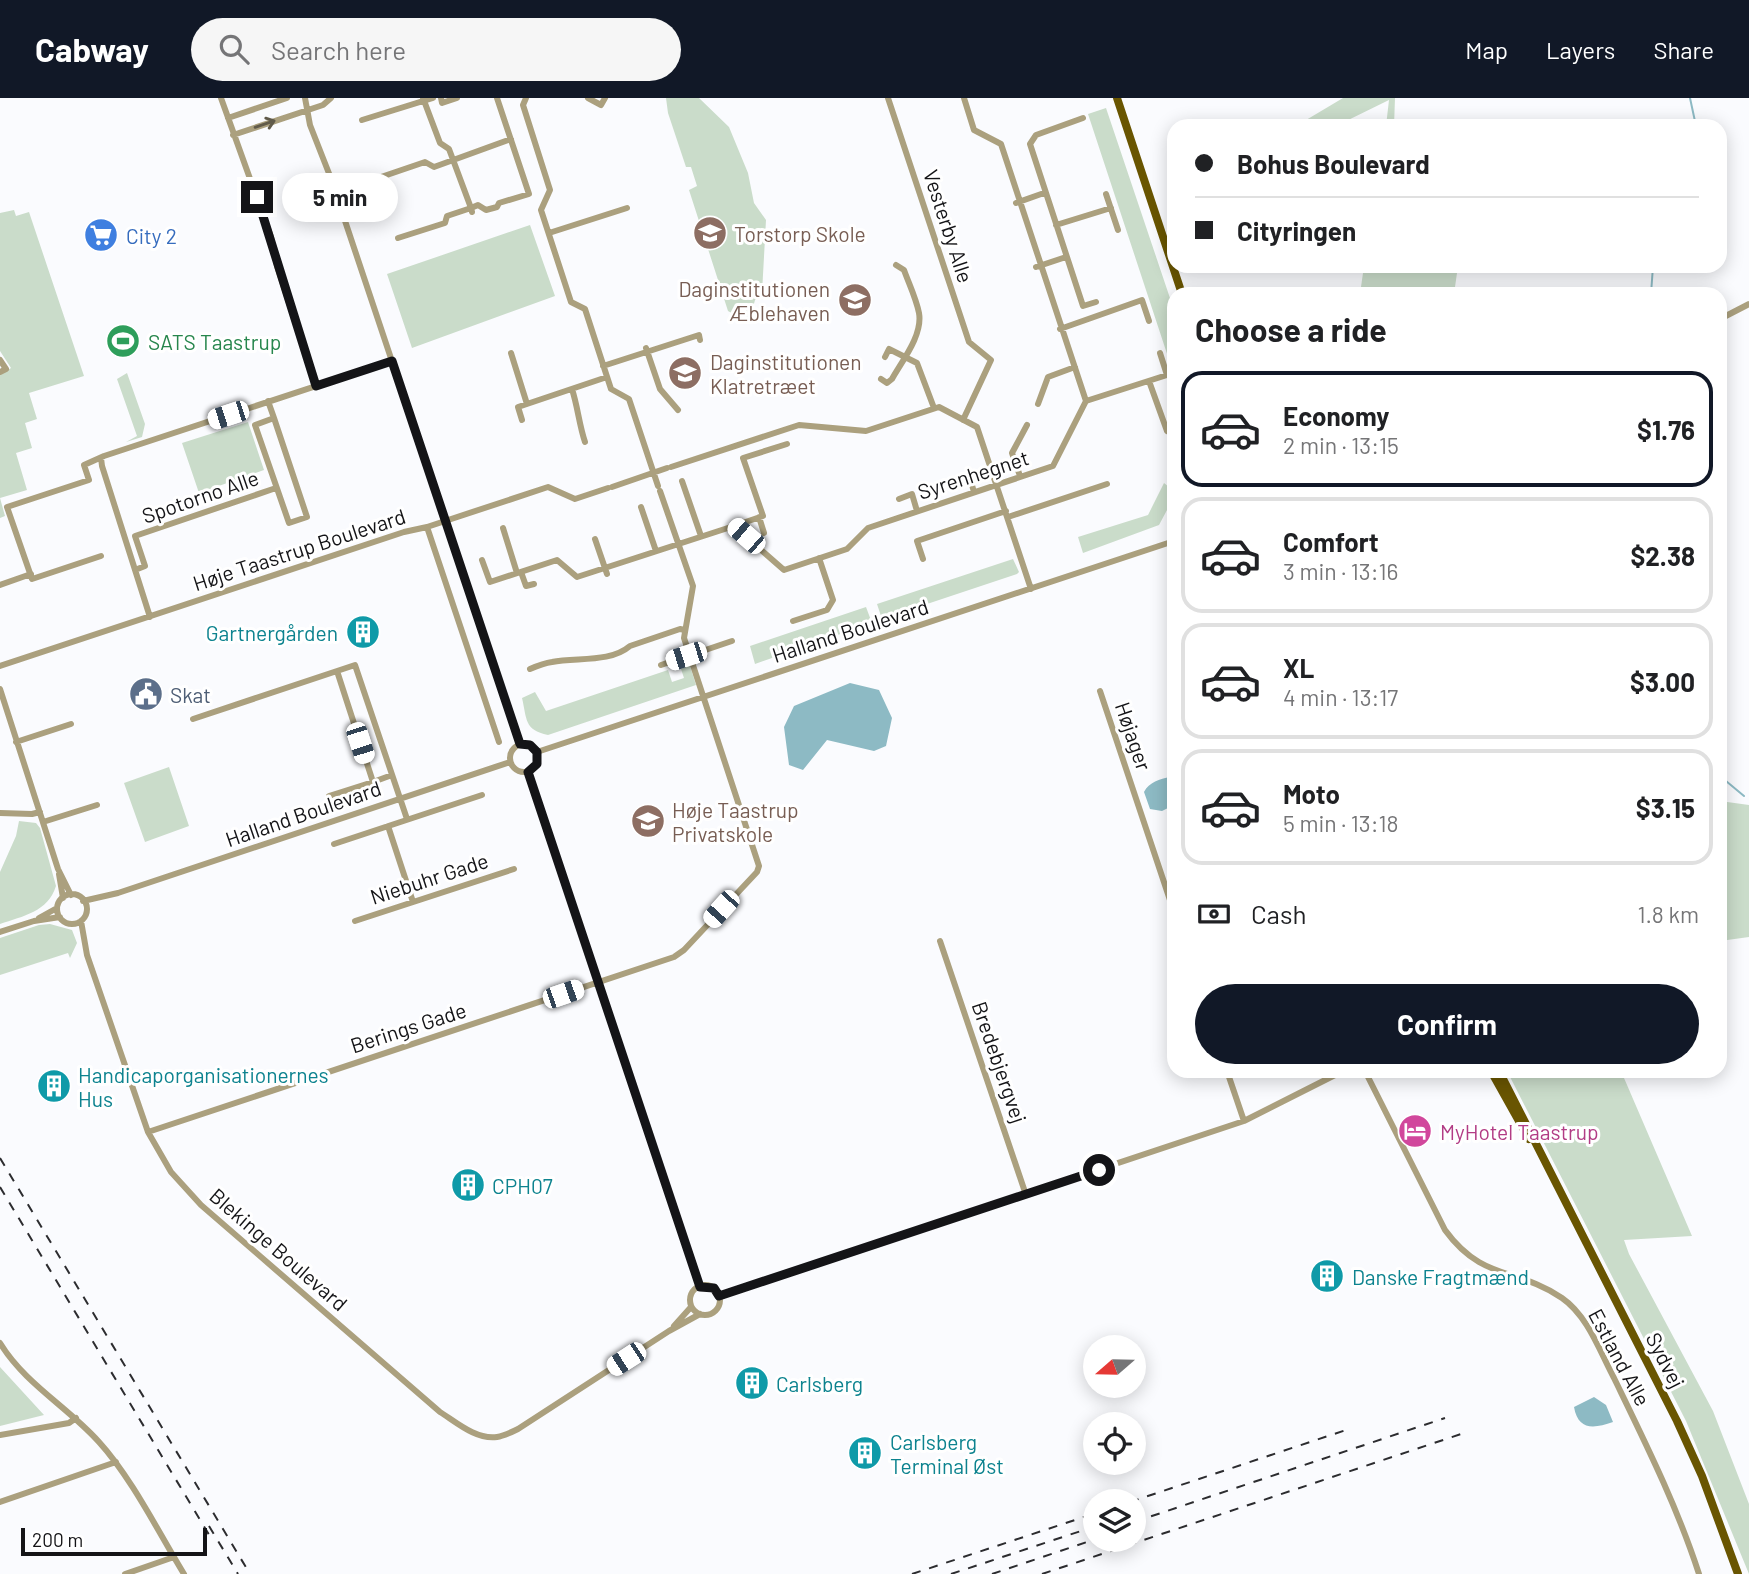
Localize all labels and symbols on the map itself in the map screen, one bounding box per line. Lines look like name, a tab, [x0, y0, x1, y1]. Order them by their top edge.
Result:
one-way arrow	[253, 117, 275, 129]
street label: Vesterby Alle	[919, 166, 979, 286]
callout: 5 min	[282, 172, 397, 222]
route end	[241, 181, 273, 213]
school or university icon: Torstorp Skole	[691, 214, 729, 252]
supermarket icon: City 2	[82, 216, 120, 254]
place label: Torstorp Skole	[734, 221, 866, 246]
place label: City 2	[126, 223, 177, 248]
place label: Daginstitutionen Æblehaven	[678, 276, 830, 325]
school or university icon: Daginstitutionen Æblehaven	[836, 281, 874, 319]
sports icon: SATS Taastrup	[104, 322, 142, 360]
place label: SATS Taastrup	[148, 329, 281, 354]
place label: Daginstitutionen Klatretræet	[710, 349, 862, 398]
school or university icon: Daginstitutionen Klatretræet	[666, 354, 704, 392]
car	[205, 399, 252, 431]
street label: Syrenhegnet	[914, 444, 1032, 504]
street label: Spotorno Alle	[138, 464, 262, 528]
street label: Høje Taastrup Boulevard	[190, 503, 408, 595]
car	[724, 514, 769, 558]
street label: Halland Boulevard	[769, 593, 931, 667]
building icon: Gartnergården	[344, 613, 382, 651]
place label: Gartnergården	[206, 620, 338, 645]
car	[663, 640, 710, 672]
public building icon: Skat	[127, 675, 165, 713]
place label: Skat	[170, 682, 211, 707]
street label: Højager	[1111, 698, 1157, 774]
car	[344, 720, 377, 766]
street label: Halland Boulevard	[222, 775, 384, 851]
place label: Høje Taastrup Privatskole	[672, 797, 799, 846]
school or university icon: Høje Taastrup Privatskole	[629, 802, 667, 840]
street label: Niebuhr Gade	[367, 847, 491, 909]
car	[700, 886, 743, 932]
car	[540, 977, 587, 1011]
street label: Berings Gade	[347, 997, 469, 1057]
street label: Bredebjergvej	[968, 998, 1032, 1126]
place label: Handicaporganisationernes Hus	[78, 1062, 329, 1111]
building icon: Handicaporganisationernes Hus	[35, 1067, 73, 1105]
hotel icon: MyHotel Taastrup	[1396, 1112, 1434, 1150]
place label: MyHotel Taastrup	[1440, 1119, 1599, 1144]
route start	[1083, 1154, 1115, 1186]
building icon: CPH07	[449, 1166, 487, 1204]
place label: CPH07	[492, 1173, 553, 1198]
street label: Blekinge Boulevard	[205, 1182, 353, 1316]
building icon: Danske Fragtmænd	[1308, 1257, 1346, 1295]
place label: Danske Fragtmænd	[1352, 1264, 1529, 1289]
street label: Estland Alle	[1584, 1304, 1656, 1410]
street label: Sydvej	[1641, 1328, 1691, 1392]
north arrow	[1083, 1335, 1146, 1398]
car	[603, 1339, 650, 1379]
building icon: Carlsberg	[733, 1364, 771, 1402]
place label: Carlsberg	[776, 1371, 863, 1396]
place label: Carlsberg Terminal Øst	[890, 1429, 1004, 1478]
building icon: Carlsberg Terminal Øst	[846, 1434, 884, 1472]
scale bar	[21, 1525, 206, 1557]

